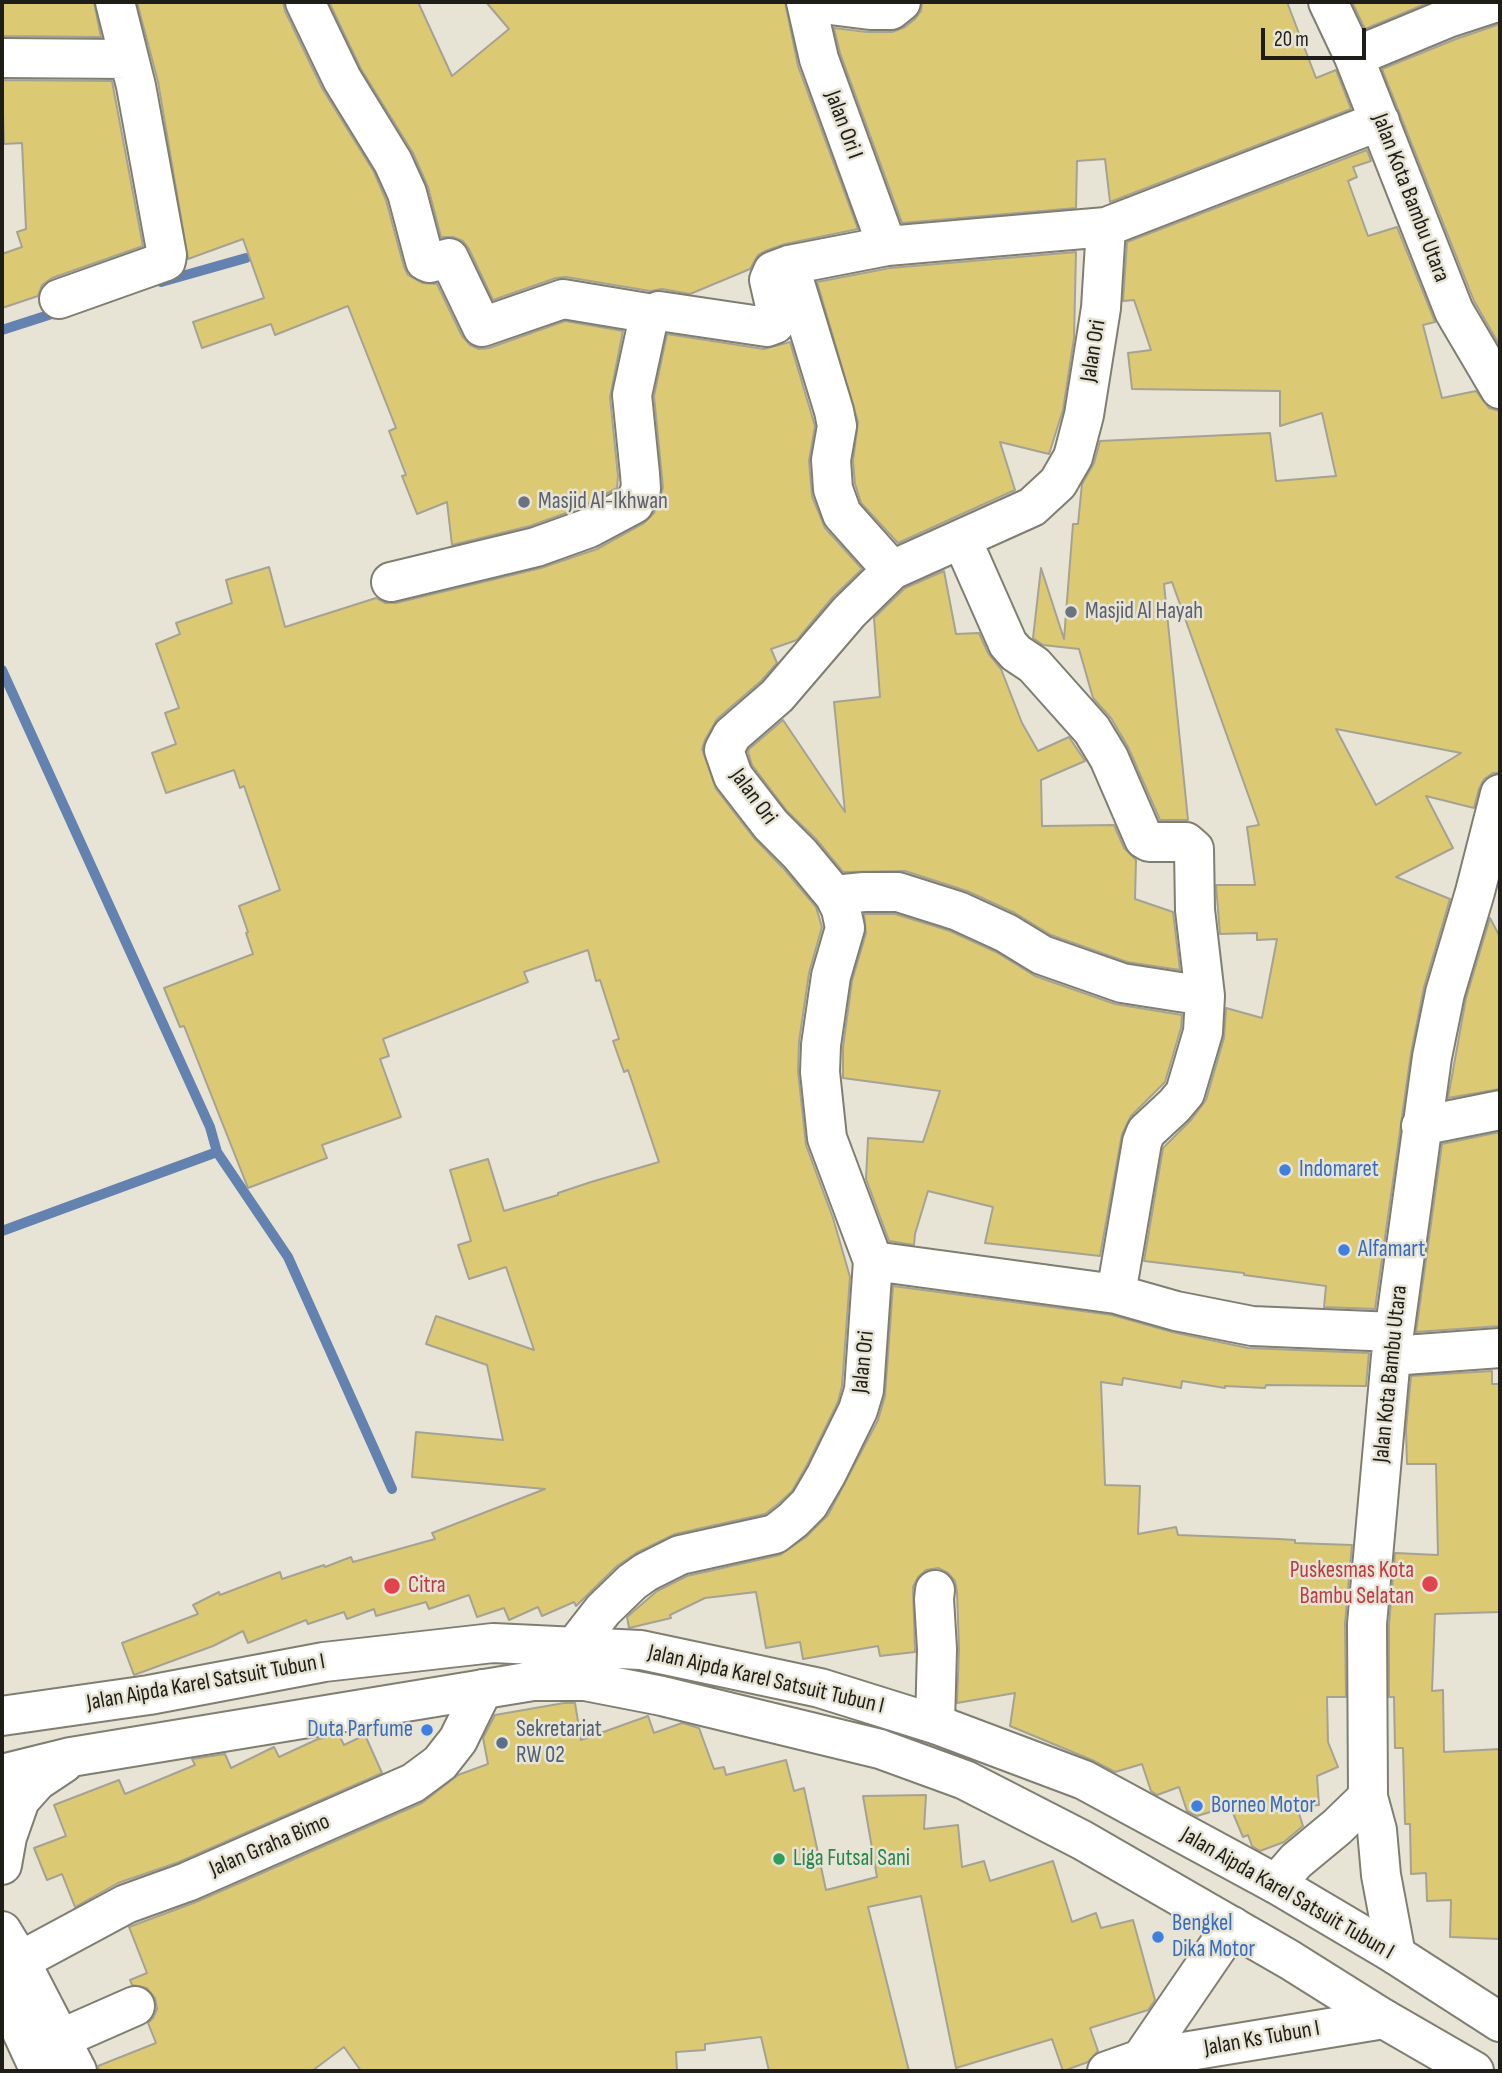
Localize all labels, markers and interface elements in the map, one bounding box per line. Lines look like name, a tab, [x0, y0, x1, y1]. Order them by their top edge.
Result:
scale bar	[1264, 14, 1369, 58]
text: 20 m	[1274, 27, 1309, 52]
street label: Jalan Ori I	[818, 87, 868, 163]
street label: Jalan Kota Bambu Utara	[1365, 110, 1455, 286]
street label: Jalan Ori	[1075, 318, 1113, 384]
place label: Masjid Al-Ikhwan	[538, 488, 668, 516]
marker: Masjid Al-Ikhwan	[516, 494, 532, 510]
place label: Masjid Al Hayah	[1085, 598, 1203, 626]
marker: Masjid Al Hayah	[1063, 604, 1079, 620]
street label: Jalan Ori	[723, 764, 783, 830]
place label: Indomaret	[1299, 1156, 1379, 1184]
marker: Indomaret	[1277, 1162, 1293, 1178]
place label: Alfamart	[1358, 1236, 1425, 1264]
marker: Alfamart	[1336, 1242, 1352, 1258]
street label: Jalan Kota Bambu Utara	[1368, 1284, 1414, 1464]
street label: Jalan Ori	[847, 1330, 881, 1394]
place label: Puskesmas Kota Bambu Selatan	[1290, 1557, 1414, 1611]
place label: Citra	[408, 1572, 446, 1600]
marker: Puskesmas Kota Bambu Selatan	[1420, 1574, 1440, 1594]
marker: Citra	[382, 1576, 402, 1596]
street label: Jalan Aipda Karel Satsuit Tubun I	[645, 1639, 887, 1721]
street label: Jalan Aipda Karel Satsuit Tubun I	[85, 1648, 327, 1718]
place label: Duta Parfume	[307, 1716, 413, 1744]
place label: Sekretariat RW 02	[516, 1716, 602, 1770]
marker: Duta Parfume	[419, 1722, 435, 1738]
marker: Sekretariat RW 02	[494, 1735, 510, 1751]
place label: Borneo Motor	[1211, 1792, 1316, 1820]
marker: Borneo Motor	[1189, 1798, 1205, 1814]
street label: Jalan Graha Bimo	[206, 1808, 334, 1884]
street label: Jalan Aipda Karel Satsuit Tubun I	[1176, 1822, 1398, 1966]
place label: Liga Futsal Sani	[793, 1845, 910, 1873]
marker: Liga Futsal Sani	[771, 1851, 787, 1867]
place label: Bengkel Dika Motor	[1172, 1910, 1255, 1964]
marker: Bengkel Dika Motor	[1150, 1929, 1166, 1945]
street label: Jalan Ks Tubun I	[1202, 2015, 1322, 2063]

